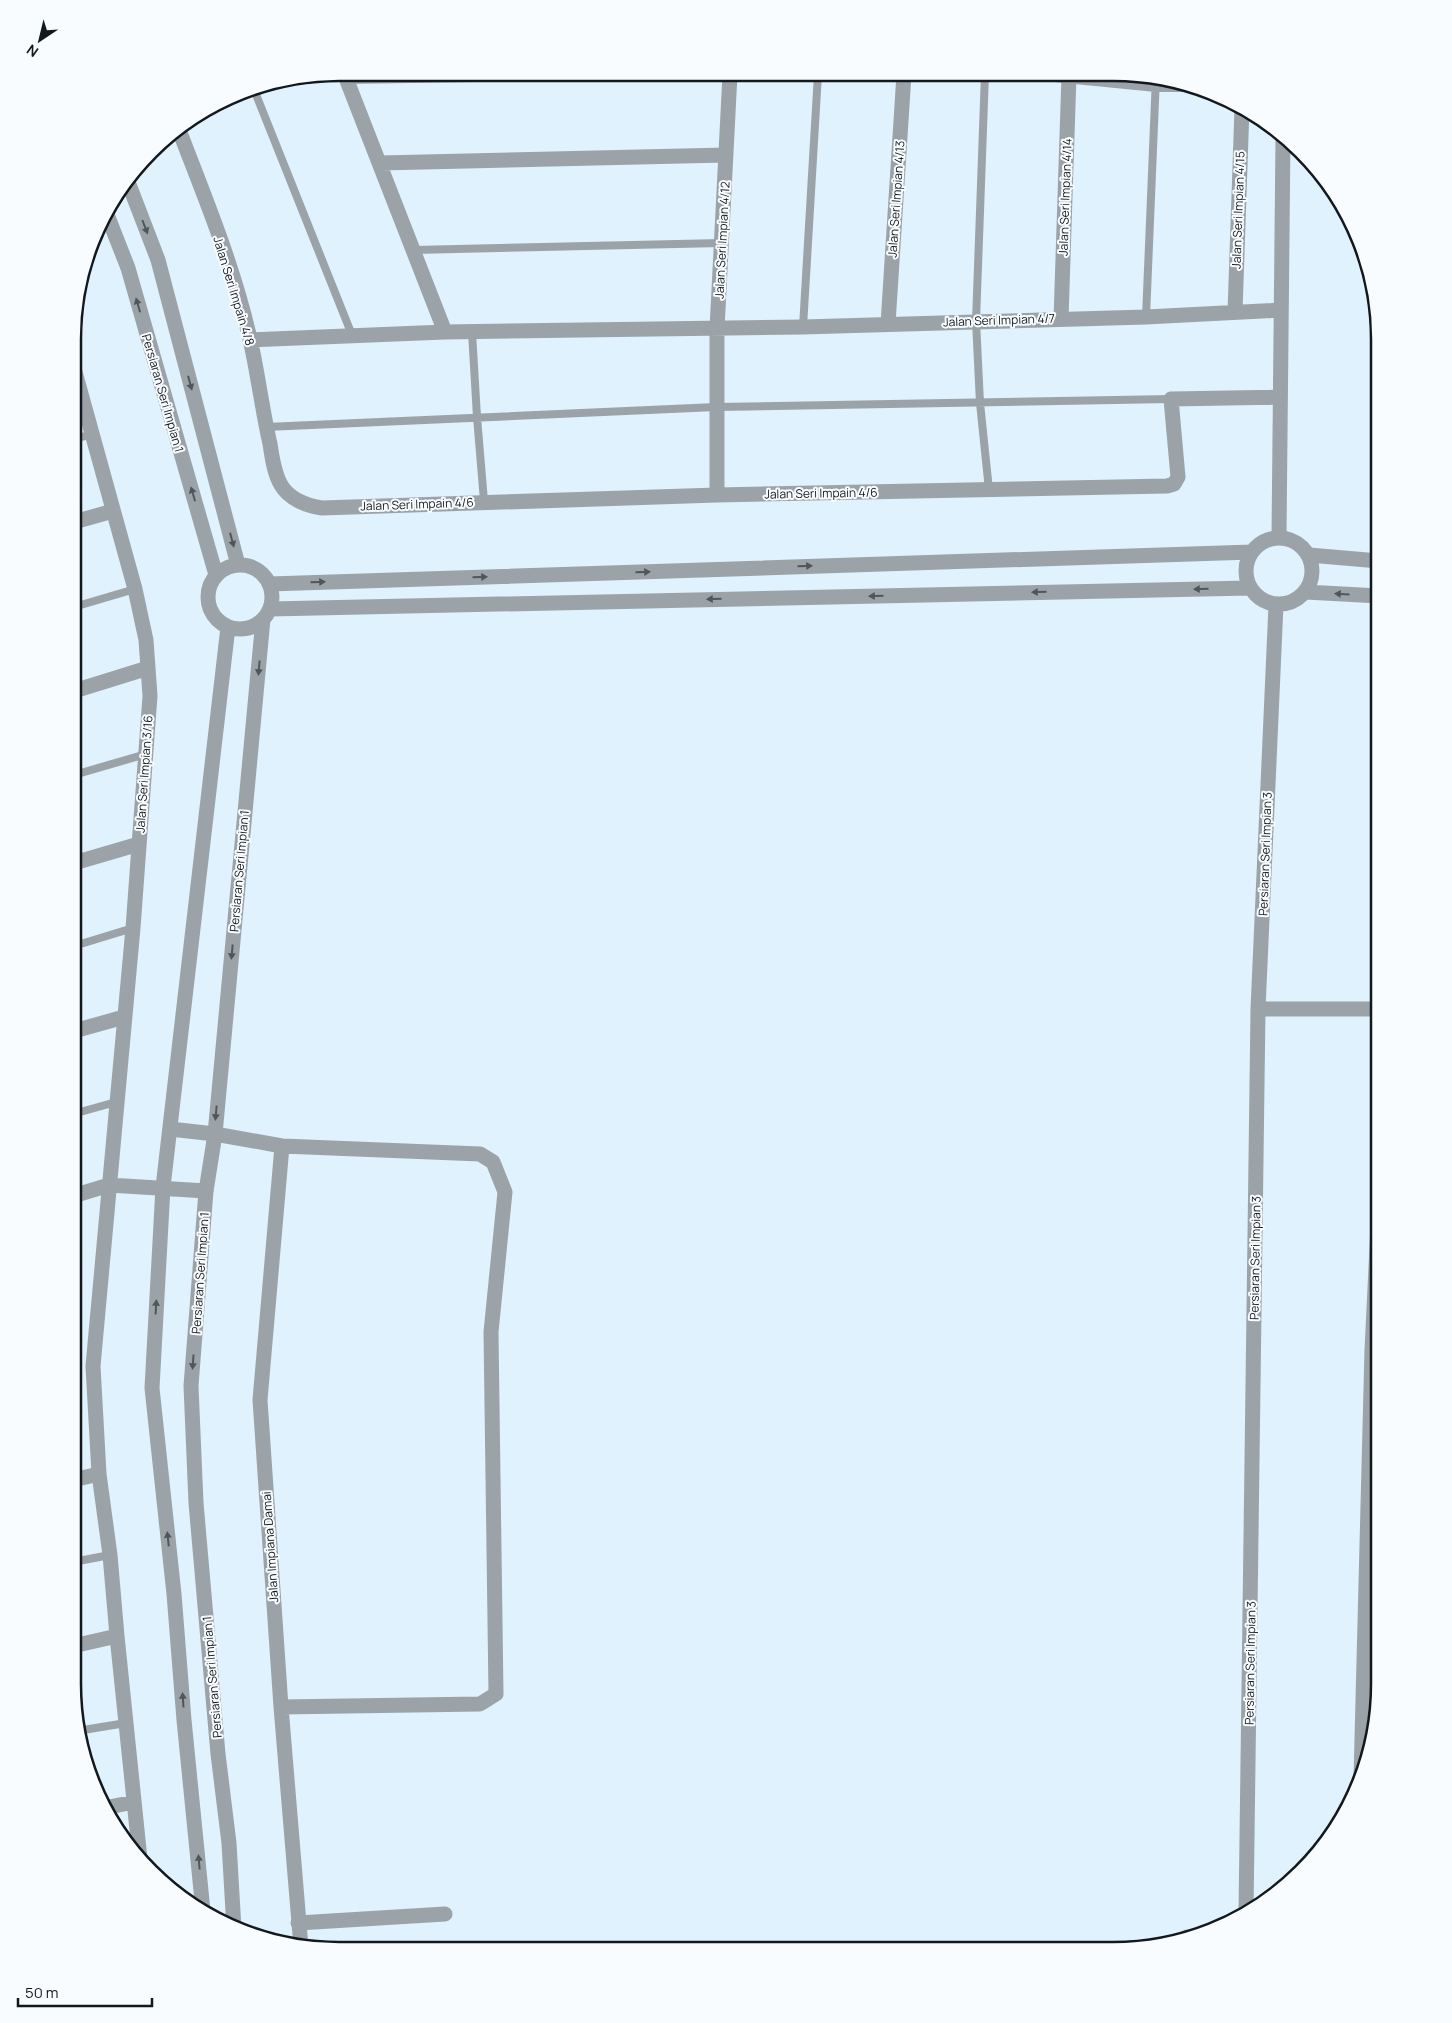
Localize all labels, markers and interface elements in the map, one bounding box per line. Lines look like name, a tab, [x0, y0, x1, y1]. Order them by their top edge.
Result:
north arrow	[15, 15, 65, 65]
text: N	[23, 40, 42, 62]
street label: Jalan Seri Impian 4/14	[1054, 138, 1076, 256]
street label: Jalan Seri Impian 4/13	[883, 140, 909, 258]
street label: Jalan Seri Impian 4/15	[1227, 151, 1249, 269]
street label: Jalan Seri Impian 4/12	[710, 181, 734, 299]
one-way arrow	[141, 220, 149, 235]
street label: Jalan Seri Impain 4/8	[209, 235, 259, 348]
one-way arrow	[134, 297, 142, 312]
street label: Jalan Seri Impian 4/7	[943, 310, 1055, 330]
street label: Persiaran Seri Impian 1	[138, 332, 188, 454]
one-way arrow	[187, 376, 195, 391]
street label: Jalan Seri Impain 4/6	[764, 484, 878, 502]
one-way arrow	[188, 487, 196, 502]
street label: Jalan Seri Impain 4/6	[360, 494, 474, 514]
one-way arrow	[228, 533, 236, 548]
one-way arrow	[797, 562, 813, 570]
one-way arrow	[635, 567, 651, 575]
one-way arrow	[472, 573, 488, 581]
one-way arrow	[310, 578, 326, 586]
one-way arrow	[1193, 585, 1209, 593]
one-way arrow	[1031, 589, 1047, 597]
one-way arrow	[1334, 590, 1350, 598]
one-way arrow	[868, 592, 884, 600]
one-way arrow	[706, 595, 722, 603]
one-way arrow	[254, 660, 262, 676]
street label: Jalan Seri Impian 3/16	[131, 715, 157, 833]
street label: Persiaran Seri Impian 3	[1254, 792, 1276, 916]
street label: Persiaran Seri Impian 1	[225, 809, 253, 933]
one-way arrow	[228, 944, 236, 960]
one-way arrow	[212, 1106, 220, 1122]
street label: Persiaran Seri Impian 3	[1245, 1196, 1265, 1320]
street label: Persiaran Seri Impian 1	[187, 1212, 213, 1334]
one-way arrow	[153, 1299, 161, 1315]
one-way arrow	[188, 1354, 196, 1370]
street label: Jalan Impiana Damai	[258, 1491, 282, 1603]
one-way arrow	[164, 1530, 172, 1546]
street label: Persiaran Seri Impian 3	[1240, 1601, 1260, 1725]
street label: Persiaran Seri Impian 1	[198, 1615, 226, 1739]
one-way arrow	[178, 1692, 186, 1708]
one-way arrow	[195, 1854, 203, 1870]
scale bar	[18, 1976, 151, 2008]
text: 50 m	[25, 1982, 59, 2003]

